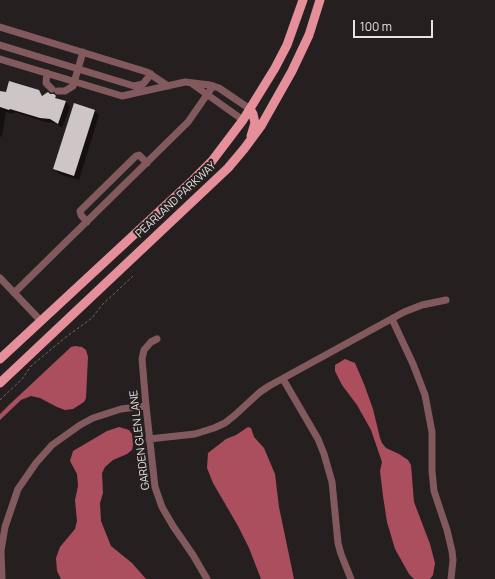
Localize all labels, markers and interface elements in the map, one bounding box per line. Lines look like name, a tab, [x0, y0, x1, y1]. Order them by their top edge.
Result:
scale bar	[355, 12, 435, 38]
text: 100 m	[360, 18, 392, 35]
street label: PEARLAND PARKWAY	[133, 159, 219, 241]
street label: GARDEN GLEN LANE	[127, 389, 153, 491]

